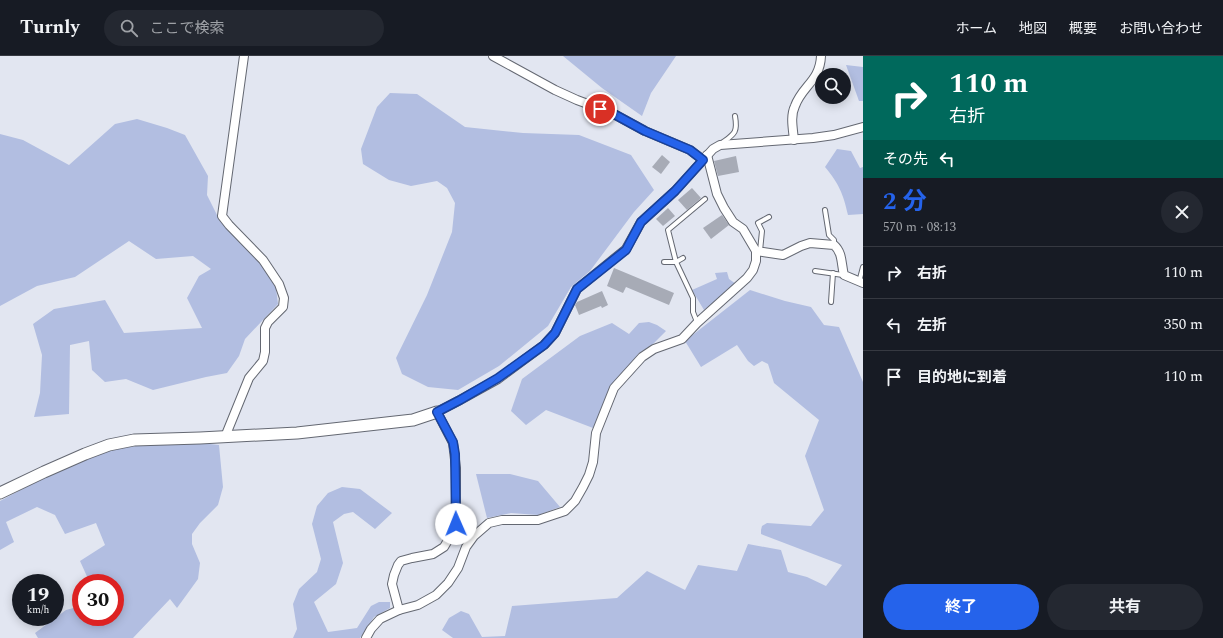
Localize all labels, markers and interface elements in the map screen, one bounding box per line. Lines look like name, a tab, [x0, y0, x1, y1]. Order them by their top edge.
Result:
search box	[104, 10, 384, 46]
text: Turnly	[20, 13, 80, 42]
icon: search	[118, 17, 140, 39]
text: ここで検索	[150, 17, 225, 40]
text: ホーム	[955, 18, 997, 39]
text: 地図	[1019, 18, 1047, 39]
text: 概要	[1069, 18, 1097, 39]
text: お問い合わせ	[1119, 18, 1203, 39]
text: 110 m	[949, 62, 1028, 105]
map controls	[815, 68, 851, 104]
button: search	[815, 68, 851, 104]
icon: right	[883, 72, 935, 124]
pin	[583, 92, 617, 126]
icon: arrive	[589, 98, 611, 120]
text: 右折	[949, 103, 985, 130]
text: その先	[883, 148, 928, 171]
icon: left	[936, 148, 958, 170]
text: 2 分	[883, 184, 926, 220]
button: close	[1161, 191, 1203, 233]
text: 570 m · 08:13	[883, 217, 956, 237]
text: 110 m	[1164, 261, 1203, 284]
icon: right	[883, 262, 905, 284]
text: 右折	[917, 262, 947, 285]
text: 350 m	[1164, 313, 1203, 336]
icon: left	[883, 314, 905, 336]
text: 左折	[917, 314, 947, 337]
text: 110 m	[1164, 365, 1203, 388]
icon: arrive	[883, 366, 905, 388]
text: 目的地に到着	[917, 366, 1007, 389]
position arrow	[435, 503, 477, 545]
speed limit sign: 30	[72, 574, 124, 626]
text: 19	[27, 580, 49, 610]
button: 終了	[883, 584, 1039, 630]
button: 共有	[1047, 584, 1203, 630]
text: km/h	[27, 602, 49, 618]

